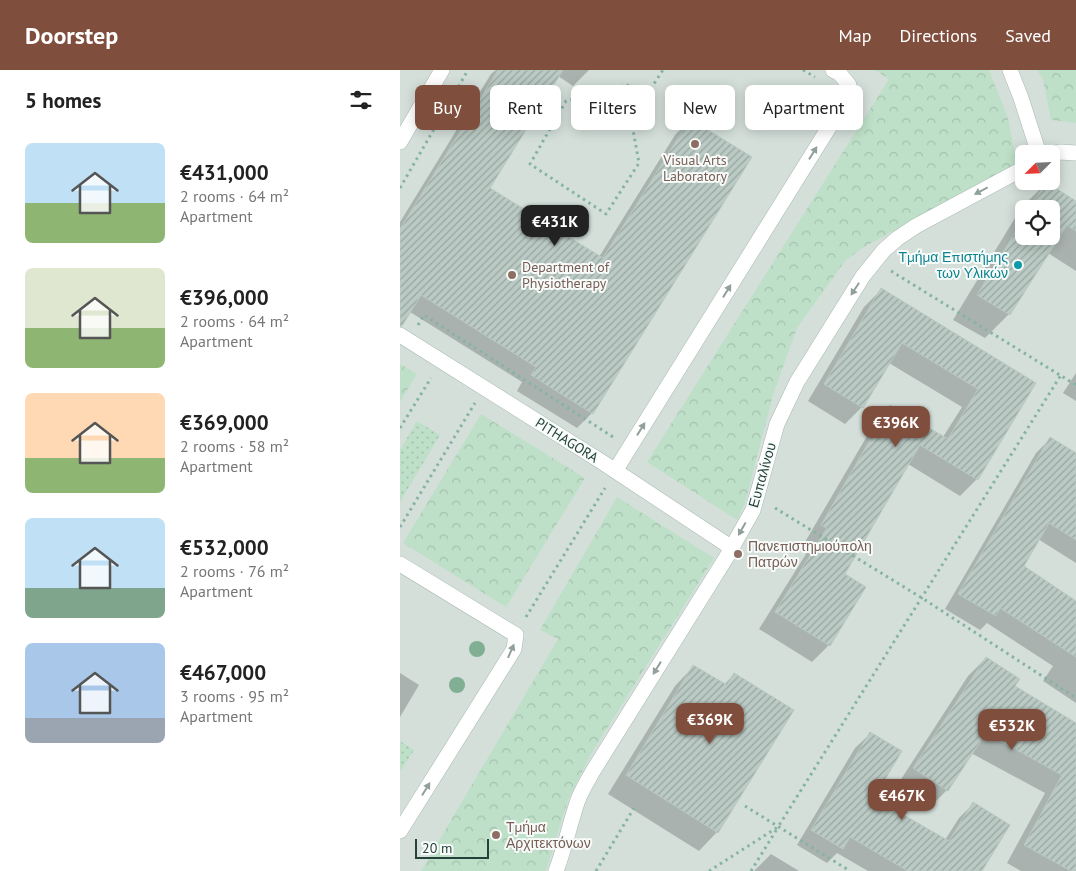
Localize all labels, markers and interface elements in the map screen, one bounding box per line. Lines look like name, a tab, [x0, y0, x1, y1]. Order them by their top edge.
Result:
text: Doorstep	[25, 20, 118, 51]
text: Map	[839, 24, 871, 47]
text: Directions	[899, 24, 977, 47]
text: Saved	[1005, 24, 1051, 47]
chip: Buy	[415, 85, 480, 130]
chip: Rent	[490, 85, 561, 130]
chip: Filters	[571, 85, 655, 130]
chip: New	[665, 85, 735, 130]
chip: Apartment	[745, 85, 863, 130]
icon: filters	[347, 86, 375, 114]
text: 5 homes	[25, 87, 101, 114]
marker: Visual Arts Laboratory	[689, 138, 701, 150]
north arrow	[1015, 145, 1060, 190]
map controls	[1015, 145, 1060, 245]
one-way arrow	[808, 147, 817, 160]
place label: Visual Arts Laboratory	[662, 151, 727, 185]
text: €431,000	[180, 159, 269, 186]
icon: home	[65, 163, 125, 223]
text: 2 rooms · 64 m²	[180, 186, 289, 206]
one-way arrow	[974, 187, 988, 196]
button: locate	[1015, 200, 1060, 245]
pin: €431K	[520, 204, 590, 247]
text: Apartment	[180, 206, 253, 226]
text: €431K	[532, 211, 578, 231]
place label: Τμήμα Επιστήμης των Υλικών	[898, 248, 1008, 282]
place label: Department of Physiotherapy	[522, 258, 610, 292]
marker: Τμήμα Επιστήμης των Υλικών	[1012, 259, 1024, 271]
marker: Department of Physiotherapy	[506, 269, 518, 281]
one-way arrow	[850, 282, 860, 296]
text: €396,000	[180, 284, 269, 311]
one-way arrow	[722, 285, 732, 298]
icon: home	[65, 288, 125, 348]
text: 2 rooms · 64 m²	[180, 311, 289, 331]
text: Apartment	[180, 331, 253, 351]
pin: €396K	[861, 406, 931, 448]
text: €369,000	[180, 409, 269, 436]
text: €396K	[873, 412, 919, 432]
icon: home	[65, 413, 125, 473]
street label: PITHAGORA	[532, 413, 603, 467]
one-way arrow	[636, 423, 646, 436]
text: 2 rooms · 58 m²	[180, 436, 289, 456]
street label: Ευπαλίνου	[744, 440, 780, 510]
text: Apartment	[180, 456, 253, 476]
one-way arrow	[738, 522, 746, 537]
text: €532,000	[180, 534, 269, 561]
place label: Πανεπιστημιούπολη Πατρών	[748, 537, 872, 571]
icon: home	[65, 538, 125, 598]
marker: Πανεπιστημιούπολη Πατρών	[732, 548, 744, 560]
text: 2 rooms · 76 m²	[180, 561, 289, 581]
text: Apartment	[180, 581, 253, 601]
one-way arrow	[507, 643, 515, 658]
text: €467,000	[180, 659, 266, 686]
one-way arrow	[652, 661, 662, 674]
icon: home	[65, 663, 125, 723]
text: 3 rooms · 95 m²	[180, 686, 289, 706]
pin: €369K	[675, 702, 745, 745]
text: Apartment	[180, 706, 253, 726]
pin: €532K	[977, 708, 1047, 751]
text: €369K	[687, 709, 733, 729]
text: €532K	[989, 715, 1035, 735]
pin: €467K	[867, 778, 937, 821]
one-way arrow	[421, 783, 431, 796]
text: €467K	[879, 785, 925, 805]
place label: Τμήμα Αρχιτεκτόνων	[506, 818, 591, 852]
marker: Τμήμα Αρχιτεκτόνων	[490, 829, 502, 841]
scale bar	[415, 836, 489, 859]
text: 20 m	[422, 839, 452, 857]

